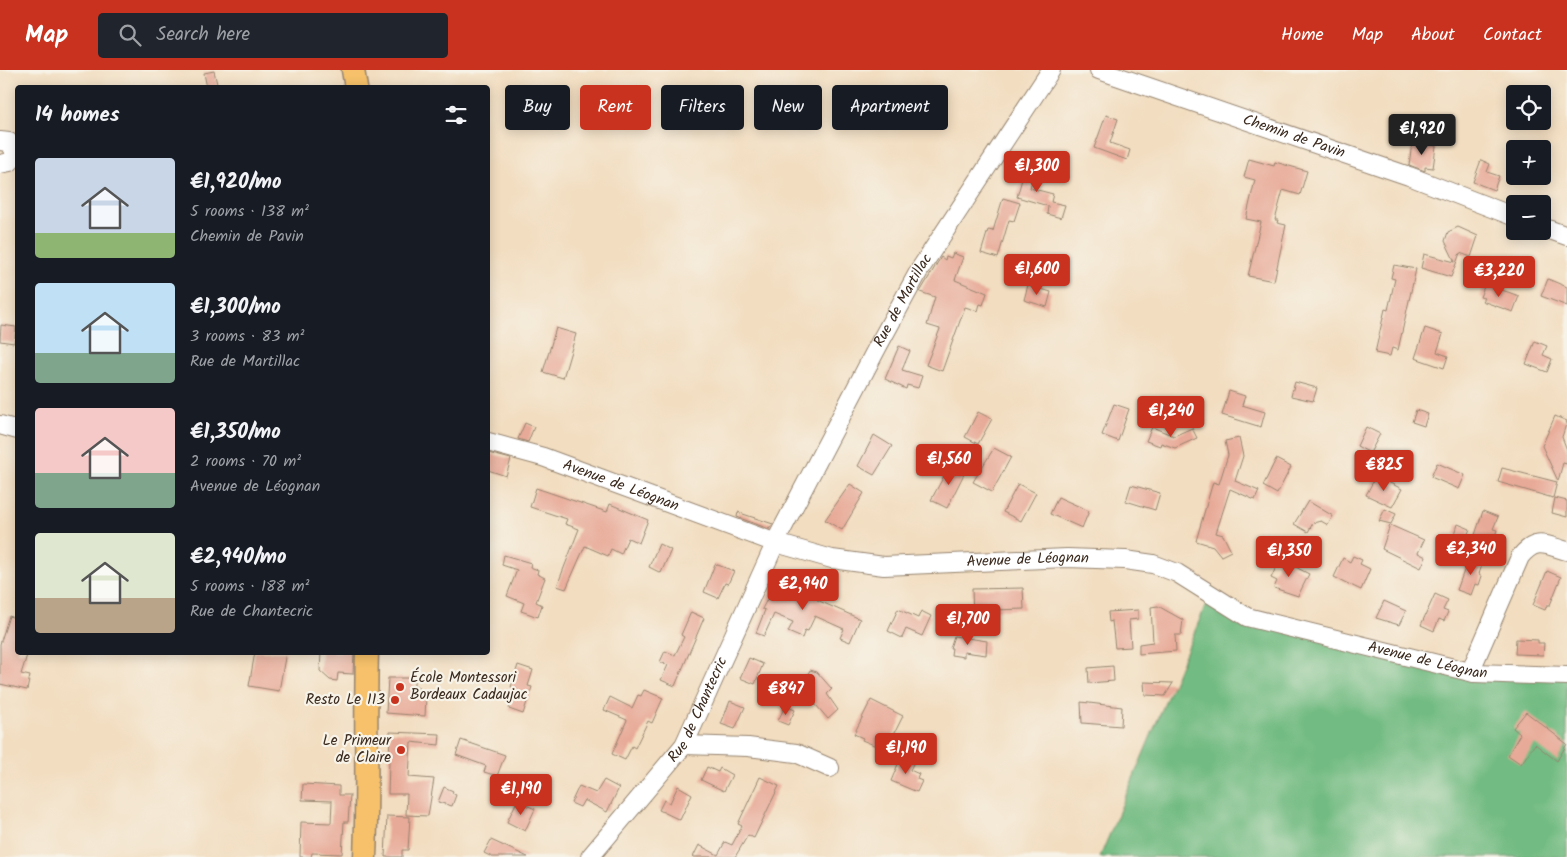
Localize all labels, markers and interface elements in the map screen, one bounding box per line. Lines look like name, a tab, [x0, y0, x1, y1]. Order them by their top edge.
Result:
search box	[98, 13, 448, 58]
text: Map	[25, 16, 68, 55]
text: Search here	[156, 20, 250, 50]
icon: search	[116, 21, 144, 49]
text: Home	[1281, 21, 1324, 50]
text: Map	[1352, 21, 1383, 50]
text: About	[1411, 21, 1455, 50]
text: Contact	[1483, 21, 1542, 50]
chip: Buy	[505, 85, 570, 130]
chip: Rent	[580, 85, 651, 130]
chip: Filters	[661, 85, 744, 130]
chip: New	[754, 85, 822, 130]
chip: Apartment	[832, 85, 948, 130]
map controls	[1506, 85, 1551, 240]
button: locate	[1506, 85, 1551, 130]
text: 14 homes	[35, 99, 120, 132]
icon: filters	[442, 101, 470, 129]
street label: Chemin de Pavin	[1240, 108, 1348, 165]
pin: €1,920	[1381, 114, 1463, 156]
text: €1,920	[1400, 117, 1444, 142]
button: +	[1506, 140, 1551, 185]
pin: €1,300	[996, 150, 1078, 193]
text: €1,300	[1015, 154, 1059, 179]
text: €1,920/mo	[190, 166, 282, 199]
icon: home	[75, 178, 135, 238]
button: −	[1506, 195, 1551, 240]
text: 5 rooms · 138 m²	[190, 199, 309, 224]
text: Chemin de Pavin	[190, 224, 304, 249]
street label: Rue de Martillac	[868, 249, 939, 352]
pin: €1,600	[996, 254, 1078, 296]
pin: €3,220	[1458, 256, 1540, 298]
text: €1,600	[1015, 257, 1059, 282]
text: €3,220	[1474, 259, 1524, 284]
text: €1,300/mo	[190, 291, 281, 324]
icon: home	[75, 303, 135, 363]
text: 3 rooms · 83 m²	[190, 324, 304, 349]
text: Rue de Martillac	[190, 349, 300, 374]
pin: €1,240	[1130, 396, 1212, 438]
text: €1,240	[1148, 399, 1194, 424]
text: €1,350/mo	[190, 416, 281, 449]
icon: home	[75, 428, 135, 488]
pin: €1,560	[908, 444, 990, 486]
text: €1,560	[927, 447, 971, 472]
text: 2 rooms · 70 m²	[190, 449, 301, 474]
pin: €825	[1354, 450, 1414, 492]
street label: Avenue de Léognan	[559, 453, 682, 518]
text: €825	[1365, 453, 1403, 478]
text: Avenue de Léognan	[190, 474, 320, 499]
pin: €2,340	[1430, 534, 1512, 576]
pin: €1,350	[1248, 536, 1330, 578]
text: €2,340	[1446, 537, 1496, 562]
text: €1,350	[1267, 539, 1311, 564]
text: €2,940/mo	[190, 541, 287, 574]
street label: Avenue de Léognan	[966, 546, 1089, 574]
icon: home	[75, 553, 135, 613]
pin: €2,940	[762, 568, 844, 611]
text: €2,940	[779, 572, 827, 597]
text: 5 rooms · 188 m²	[190, 574, 309, 599]
text: Rue de Chantecric	[190, 599, 313, 624]
pin: €1,700	[927, 604, 1009, 646]
text: €1,700	[946, 607, 990, 632]
street label: Avenue de Léognan	[1365, 635, 1488, 685]
street label: Rue de Chantecric	[662, 653, 734, 768]
place label: École Montessori Bordeaux Cadaujac	[410, 666, 528, 707]
pin: €847	[756, 674, 816, 716]
text: €847	[768, 677, 804, 702]
marker: École Montessori Bordeaux Cadaujac	[394, 681, 406, 693]
place label: Resto Le 113	[306, 688, 385, 712]
marker: Resto Le 113	[389, 694, 401, 706]
place label: Le Primeur de Claire	[322, 729, 392, 770]
pin: €1,190	[865, 732, 947, 775]
text: €1,190	[886, 736, 926, 761]
marker: Le Primeur de Claire	[395, 744, 407, 756]
pin: €1,190	[480, 774, 562, 816]
text: €1,190	[501, 777, 541, 802]

